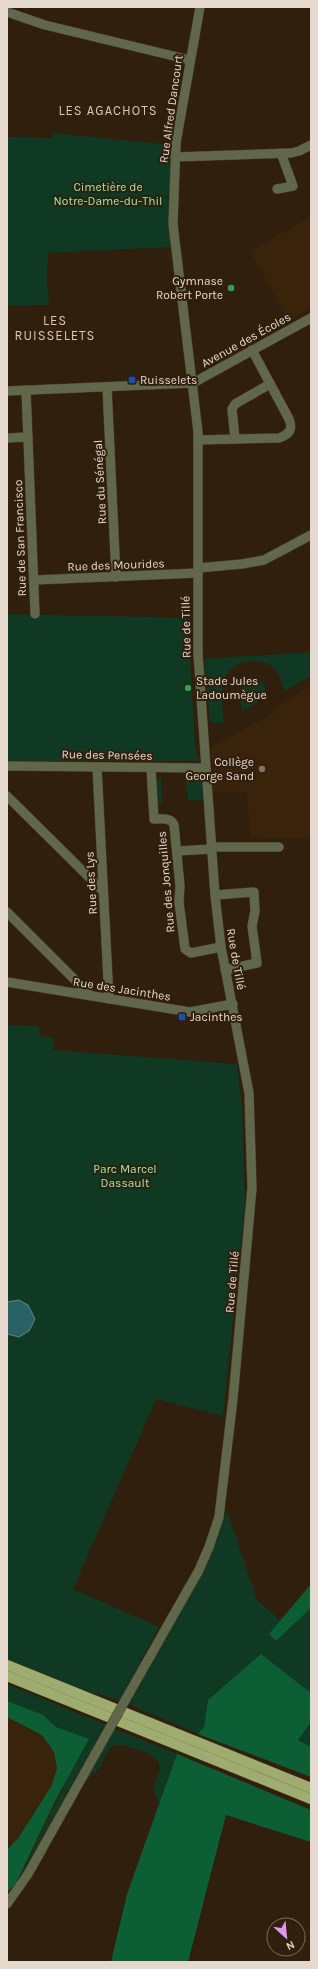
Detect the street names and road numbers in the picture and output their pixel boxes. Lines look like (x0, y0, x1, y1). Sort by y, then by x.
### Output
street label: Rue Alfred Dancourt (156, 54, 186, 164)
street label: Avenue des Écoles (198, 309, 293, 370)
street label: Rue du Sénégal (91, 439, 109, 525)
street label: Rue de San Francisco (11, 479, 29, 597)
street label: Rue des Mourides (67, 556, 165, 574)
street label: Rue de Tillé (178, 596, 194, 658)
street label: Rue des Pensées (61, 747, 153, 763)
street label: Rue des Jonquilles (155, 831, 177, 933)
street label: Rue des Lys (82, 851, 100, 915)
street label: Rue de Tillé (224, 927, 248, 991)
street label: Rue des Jacinthes (72, 974, 172, 1004)
street label: Rue de Tillé (222, 1250, 242, 1314)

